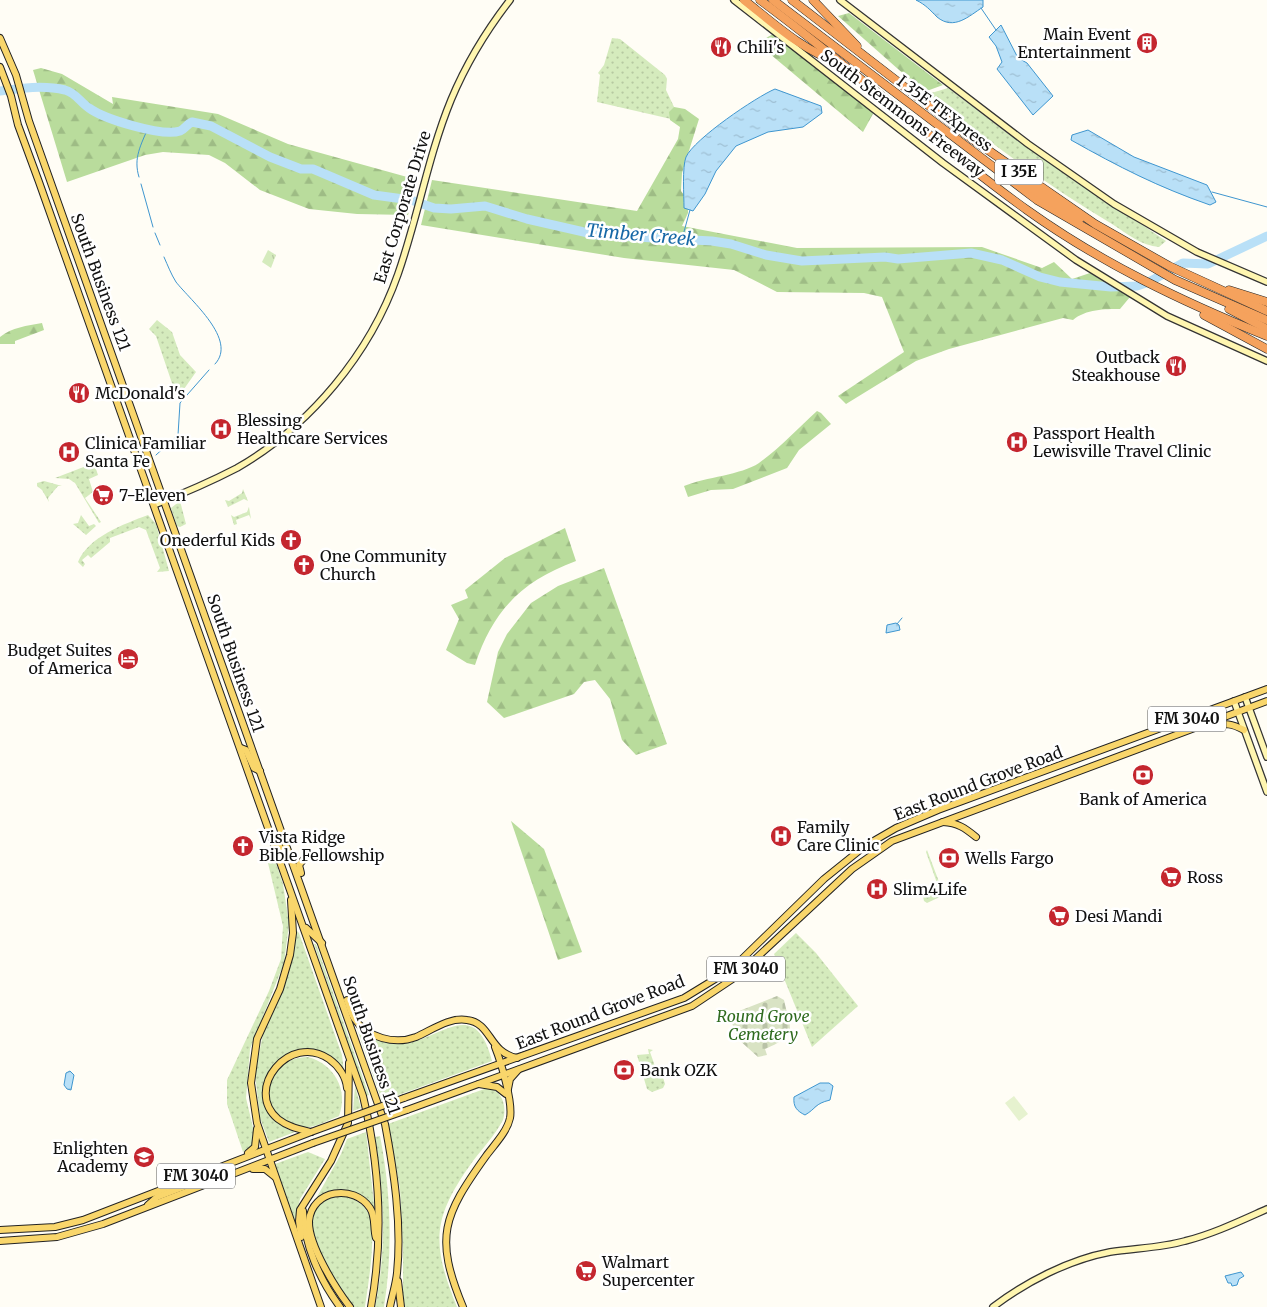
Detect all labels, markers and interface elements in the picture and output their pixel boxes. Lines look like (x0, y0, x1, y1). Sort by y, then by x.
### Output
place label: Main Event Entertainment (1018, 24, 1132, 62)
building icon: Main Event Entertainment (1135, 31, 1159, 55)
restaurant icon: Chili's (709, 35, 733, 59)
place label: Chili's (737, 37, 784, 57)
street label: South Stemmons Freeway (817, 45, 990, 182)
street label: I 35E TEXpress (893, 71, 997, 155)
street label: East Corporate Drive (369, 128, 435, 286)
road number: I 35E (995, 160, 1043, 184)
street label: South Business 121 (67, 211, 135, 353)
water label: Timber Creek (585, 218, 697, 251)
place label: Outback Steakhouse (1072, 347, 1161, 385)
restaurant icon: Outback Steakhouse (1164, 354, 1188, 378)
restaurant icon: McDonald's (67, 381, 91, 405)
place label: McDonald's (95, 383, 185, 403)
place label: Blessing Healthcare Services (237, 410, 388, 448)
hospital icon: Blessing Healthcare Services (209, 417, 233, 441)
place label: Passport Health Lewisville Travel Clinic (1033, 423, 1211, 461)
hospital icon: Passport Health Lewisville Travel Clinic (1005, 430, 1029, 454)
place label: Clinica Familiar Santa Fe (85, 433, 206, 471)
hospital icon: Clinica Familiar Santa Fe (57, 440, 81, 464)
supermarket icon: 7-Eleven (91, 483, 115, 507)
place label: 7-Eleven (119, 485, 187, 505)
church icon: Onederful Kids (279, 528, 303, 552)
place label: Onederful Kids (160, 530, 275, 550)
place label: One Community Church (320, 546, 447, 584)
church icon: One Community Church (292, 553, 316, 577)
street label: South Business 121 (203, 591, 269, 735)
place label: Budget Suites of America (7, 640, 112, 678)
hotel icon: Budget Suites of America (116, 647, 140, 671)
road number: FM 3040 (1148, 706, 1226, 732)
street label: East Round Grove Road (891, 741, 1065, 824)
bank icon: Bank of America (1131, 763, 1155, 787)
place label: Bank of America (1079, 789, 1207, 809)
place label: Family Care Clinic (797, 817, 879, 855)
hospital icon: Family Care Clinic (769, 824, 793, 848)
place label: Vista Ridge Bible Fellowship (258, 827, 385, 865)
church icon: Vista Ridge Bible Fellowship (231, 834, 255, 858)
bank icon: Wells Fargo (937, 846, 961, 870)
place label: Wells Fargo (964, 848, 1054, 868)
supermarket icon: Ross (1159, 865, 1183, 889)
place label: Ross (1187, 867, 1223, 887)
hospital icon: Slim4Life (865, 877, 889, 901)
place label: Slim4Life (893, 879, 967, 899)
supermarket icon: Desi Mandi (1047, 904, 1071, 928)
place label: Desi Mandi (1075, 906, 1162, 926)
road number: FM 3040 (707, 956, 785, 982)
street label: East Round Grove Road (513, 970, 687, 1053)
street label: South Business 121 (339, 973, 405, 1117)
park label: Round Grove Cemetery (716, 1006, 810, 1044)
bank icon: Bank OZK (612, 1058, 636, 1082)
place label: Bank OZK (640, 1060, 718, 1080)
place label: Enlighten Academy (53, 1138, 129, 1176)
school or university icon: Enlighten Academy (132, 1145, 156, 1169)
road number: FM 3040 (157, 1164, 235, 1188)
place label: Walmart Supercenter (601, 1252, 695, 1290)
supermarket icon: Walmart Supercenter (574, 1259, 598, 1283)

